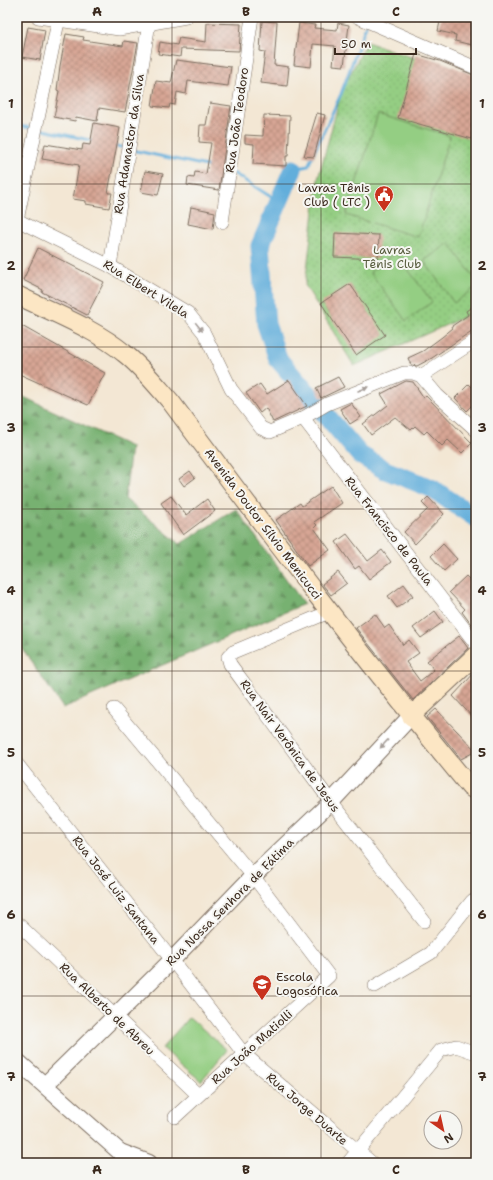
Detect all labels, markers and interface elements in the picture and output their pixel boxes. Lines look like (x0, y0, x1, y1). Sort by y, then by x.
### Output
text: A (92, 3, 102, 20)
text: B (242, 3, 250, 20)
text: C (392, 3, 400, 20)
scale bar (335, 30, 416, 56)
text: 50 m (341, 36, 371, 52)
street label: Rua João Teodoro (222, 66, 252, 174)
street label: Rua Adamastor da Silva (110, 72, 148, 215)
text: 1 (8, 95, 14, 112)
text: 1 (479, 95, 485, 112)
place label: Lavras Tênis Club ( LTC ) (298, 180, 370, 210)
public building icon: Lavras Tênis Club ( LTC ) (373, 184, 395, 212)
park label: Lavras Tênis Club (363, 242, 421, 272)
street label: Rua Elbert Vilela (100, 256, 192, 322)
text: 2 (6, 257, 16, 274)
text: 2 (477, 257, 487, 274)
one-way arrow (194, 321, 203, 332)
one-way arrow (358, 385, 370, 391)
text: 3 (6, 419, 16, 436)
text: 3 (477, 419, 487, 436)
street label: Avenida Doutor Sílvio Menicucci (201, 445, 325, 603)
street label: Rua Francisco de Paula (341, 473, 437, 589)
text: 4 (6, 582, 16, 599)
text: 4 (477, 582, 487, 599)
street label: Rua Nair Verônica de Jesus (236, 677, 344, 816)
one-way arrow (379, 739, 389, 749)
text: 5 (7, 744, 15, 761)
text: 5 (478, 744, 486, 761)
street label: Rua José Luiz Santana (69, 833, 164, 948)
street label: Rua Nossa Senhora de Fátima (163, 834, 298, 969)
text: 6 (6, 906, 16, 923)
text: 6 (477, 906, 487, 923)
street label: Rua Alberto de Abreu (56, 959, 158, 1059)
place label: Escola Logosófica (276, 969, 339, 999)
school or university icon: Escola Logosófica (251, 973, 273, 1001)
street label: Rua João Matiolli (208, 1006, 296, 1088)
text: 7 (6, 1068, 16, 1085)
text: 7 (477, 1068, 487, 1085)
street label: Rua Jorge Duarte (263, 1069, 351, 1149)
north arrow (423, 1110, 463, 1150)
text: N (440, 1129, 456, 1147)
text: A (92, 1161, 102, 1178)
text: B (242, 1161, 250, 1178)
text: C (392, 1161, 400, 1178)

